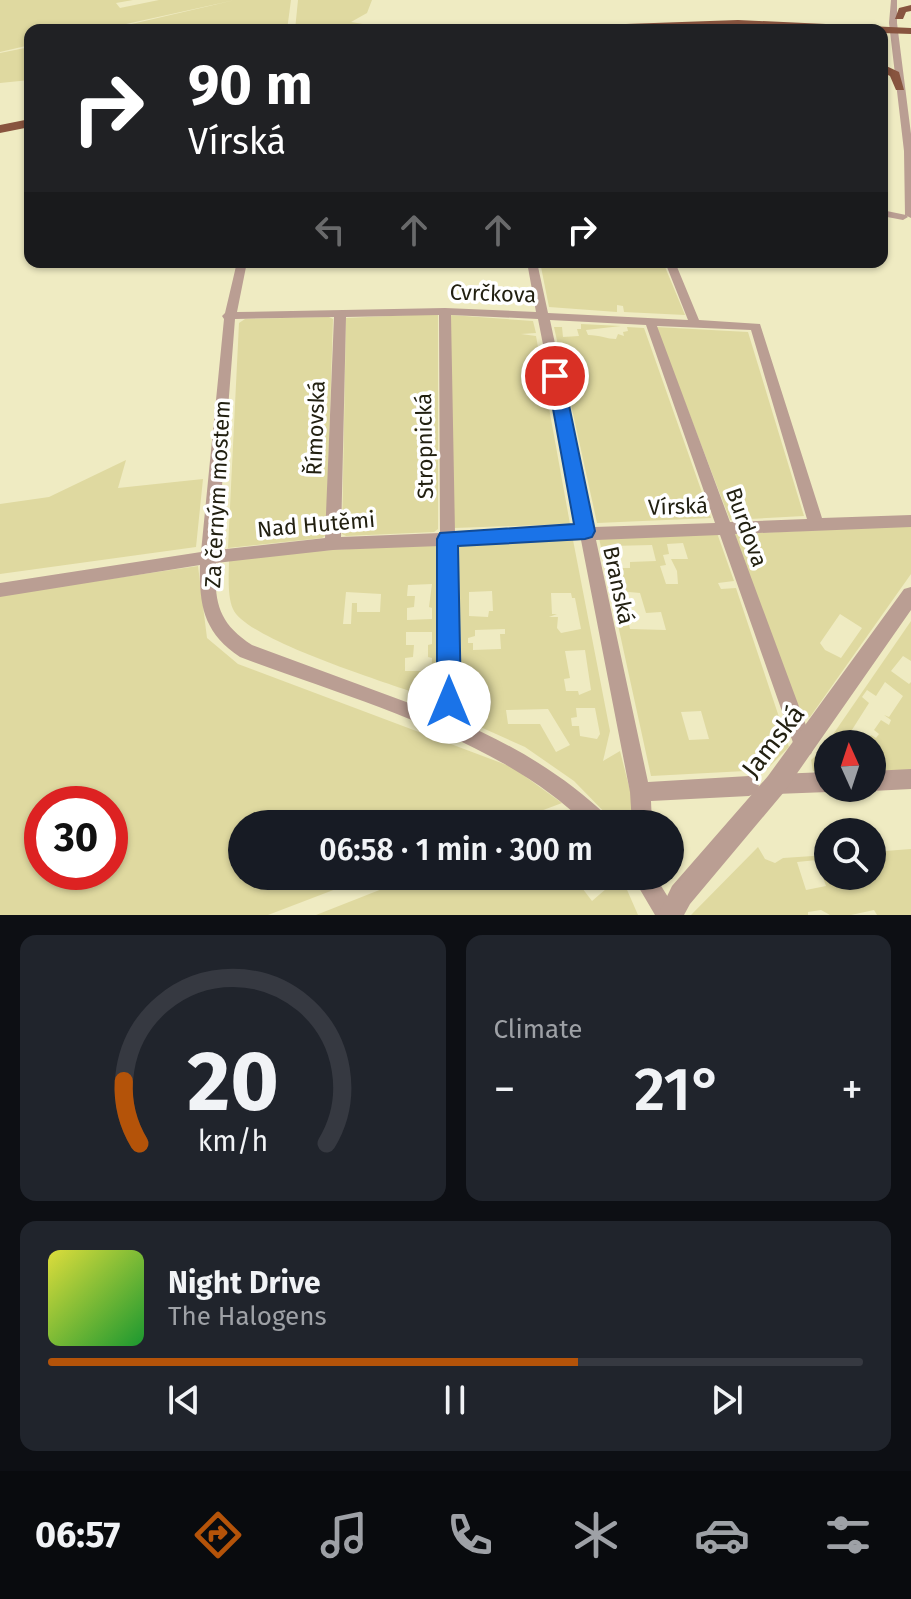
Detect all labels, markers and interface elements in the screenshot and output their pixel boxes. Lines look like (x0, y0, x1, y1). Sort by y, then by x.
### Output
text: 90 m (188, 52, 313, 119)
icon: right (56, 56, 160, 160)
text: Vírská (188, 120, 286, 164)
icon: left (308, 208, 352, 252)
icon: ahead (392, 208, 436, 252)
icon: ahead (476, 208, 520, 252)
icon: right (560, 208, 604, 252)
street label: Cvrčkova (449, 278, 537, 309)
pin (521, 342, 589, 410)
icon: arrive (533, 354, 577, 398)
street label: Římovská (300, 380, 331, 476)
street label: Stropnická (410, 393, 439, 499)
street label: Za černým mostem (199, 399, 236, 589)
street label: Burdova (720, 484, 773, 570)
street label: Vírská (648, 492, 708, 521)
street label: Nad Hutěmi (256, 506, 376, 543)
street label: Branská (597, 544, 640, 627)
position arrow (407, 660, 491, 744)
street label: Jamská (735, 699, 811, 784)
north arrow (814, 730, 886, 802)
map controls (814, 730, 886, 890)
speed limit sign: 30 (24, 786, 128, 890)
button: search (814, 818, 886, 890)
text: 06:58 · 1 min · 300 m (319, 832, 593, 868)
text: Climate (494, 1014, 582, 1045)
text: 20 (187, 1032, 279, 1132)
text: 21° (634, 1054, 722, 1126)
text: − (494, 1063, 516, 1116)
text: + (841, 1063, 863, 1116)
text: km/h (197, 1124, 268, 1159)
text: Night Drive (168, 1265, 321, 1301)
text: The Halogens (168, 1301, 327, 1332)
icon: previous (162, 1378, 206, 1422)
icon: pause (433, 1378, 477, 1422)
icon: next (705, 1378, 749, 1422)
icon: directions (190, 1507, 246, 1563)
icon: music (316, 1507, 372, 1563)
icon: phone (442, 1507, 498, 1563)
icon: climate (568, 1507, 624, 1563)
icon: car (694, 1507, 750, 1563)
icon: filters (820, 1507, 876, 1563)
text: 06:57 (35, 1513, 120, 1557)

